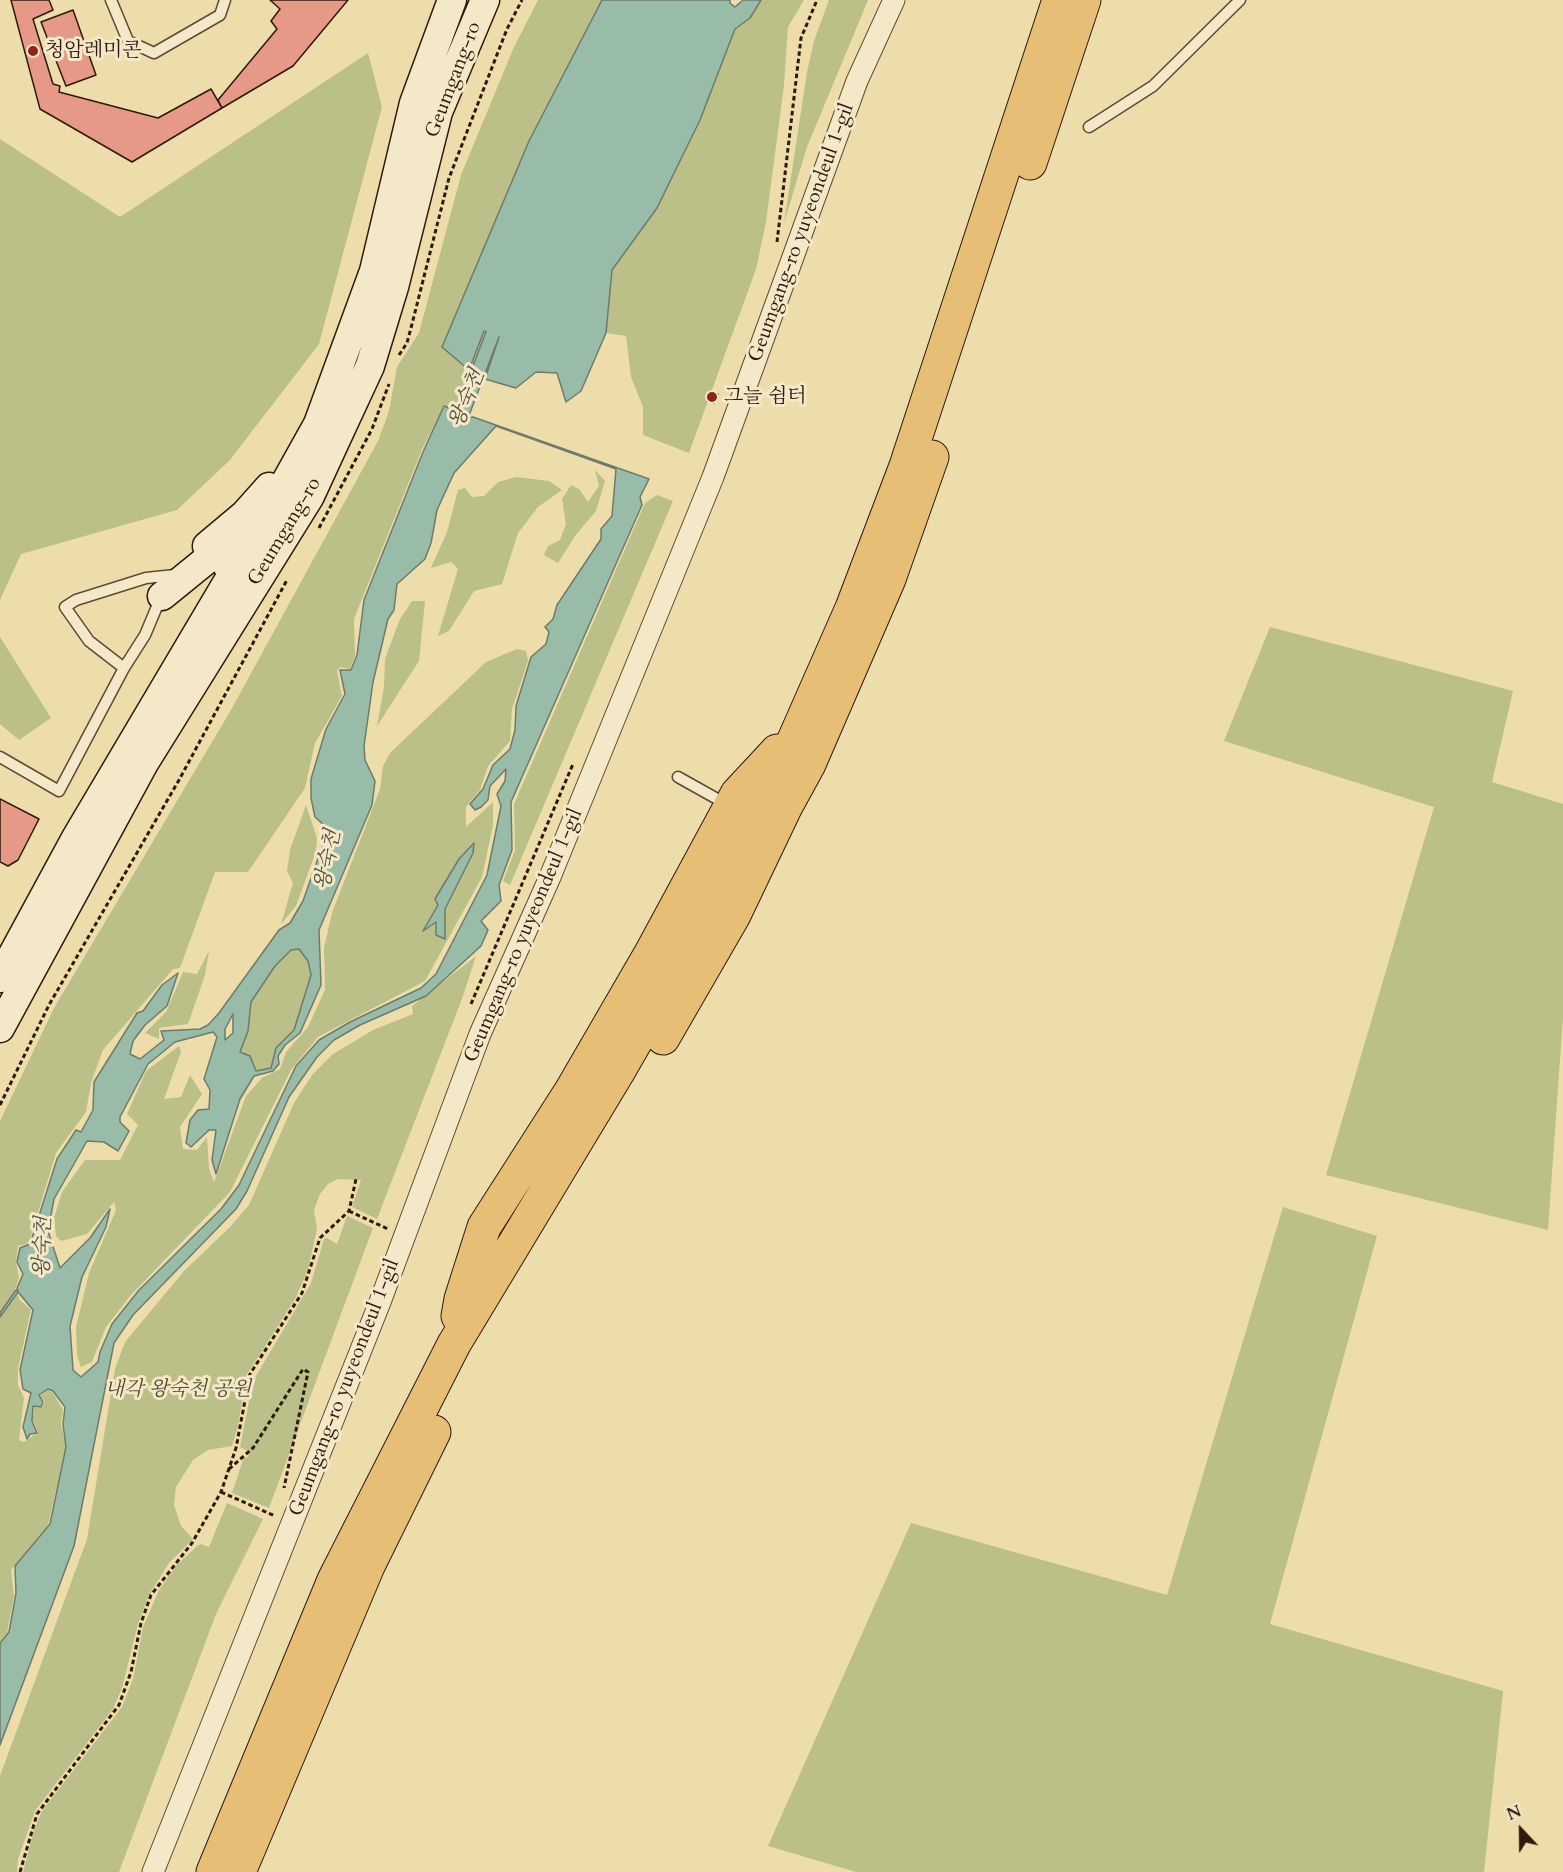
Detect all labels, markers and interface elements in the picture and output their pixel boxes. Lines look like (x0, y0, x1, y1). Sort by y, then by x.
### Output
street label: Geumgang-ro (421, 19, 487, 141)
place label: 청암레미콘 (45, 39, 142, 63)
marker: 청암레미콘 (26, 44, 40, 58)
street label: Geumgang-ro yuyeondeul 1-gil (744, 101, 860, 365)
water label: 왕숙천 (445, 366, 491, 432)
place label: 그늘 쉼터 (724, 385, 807, 409)
marker: 그늘 쉼터 (705, 390, 719, 404)
street label: Geumgang-ro (243, 473, 327, 591)
street label: Geumgang-ro yuyeondeul 1-gil (460, 806, 588, 1066)
water label: 왕숙천 (311, 828, 347, 892)
water label: 왕숙천 (30, 1216, 58, 1278)
street label: Geumgang-ro yuyeondeul 1-gil (285, 1256, 405, 1520)
park label: 내각 왕숙천 공원 (105, 1378, 251, 1402)
north arrow (1491, 1800, 1551, 1860)
text: N (1504, 1801, 1525, 1826)

